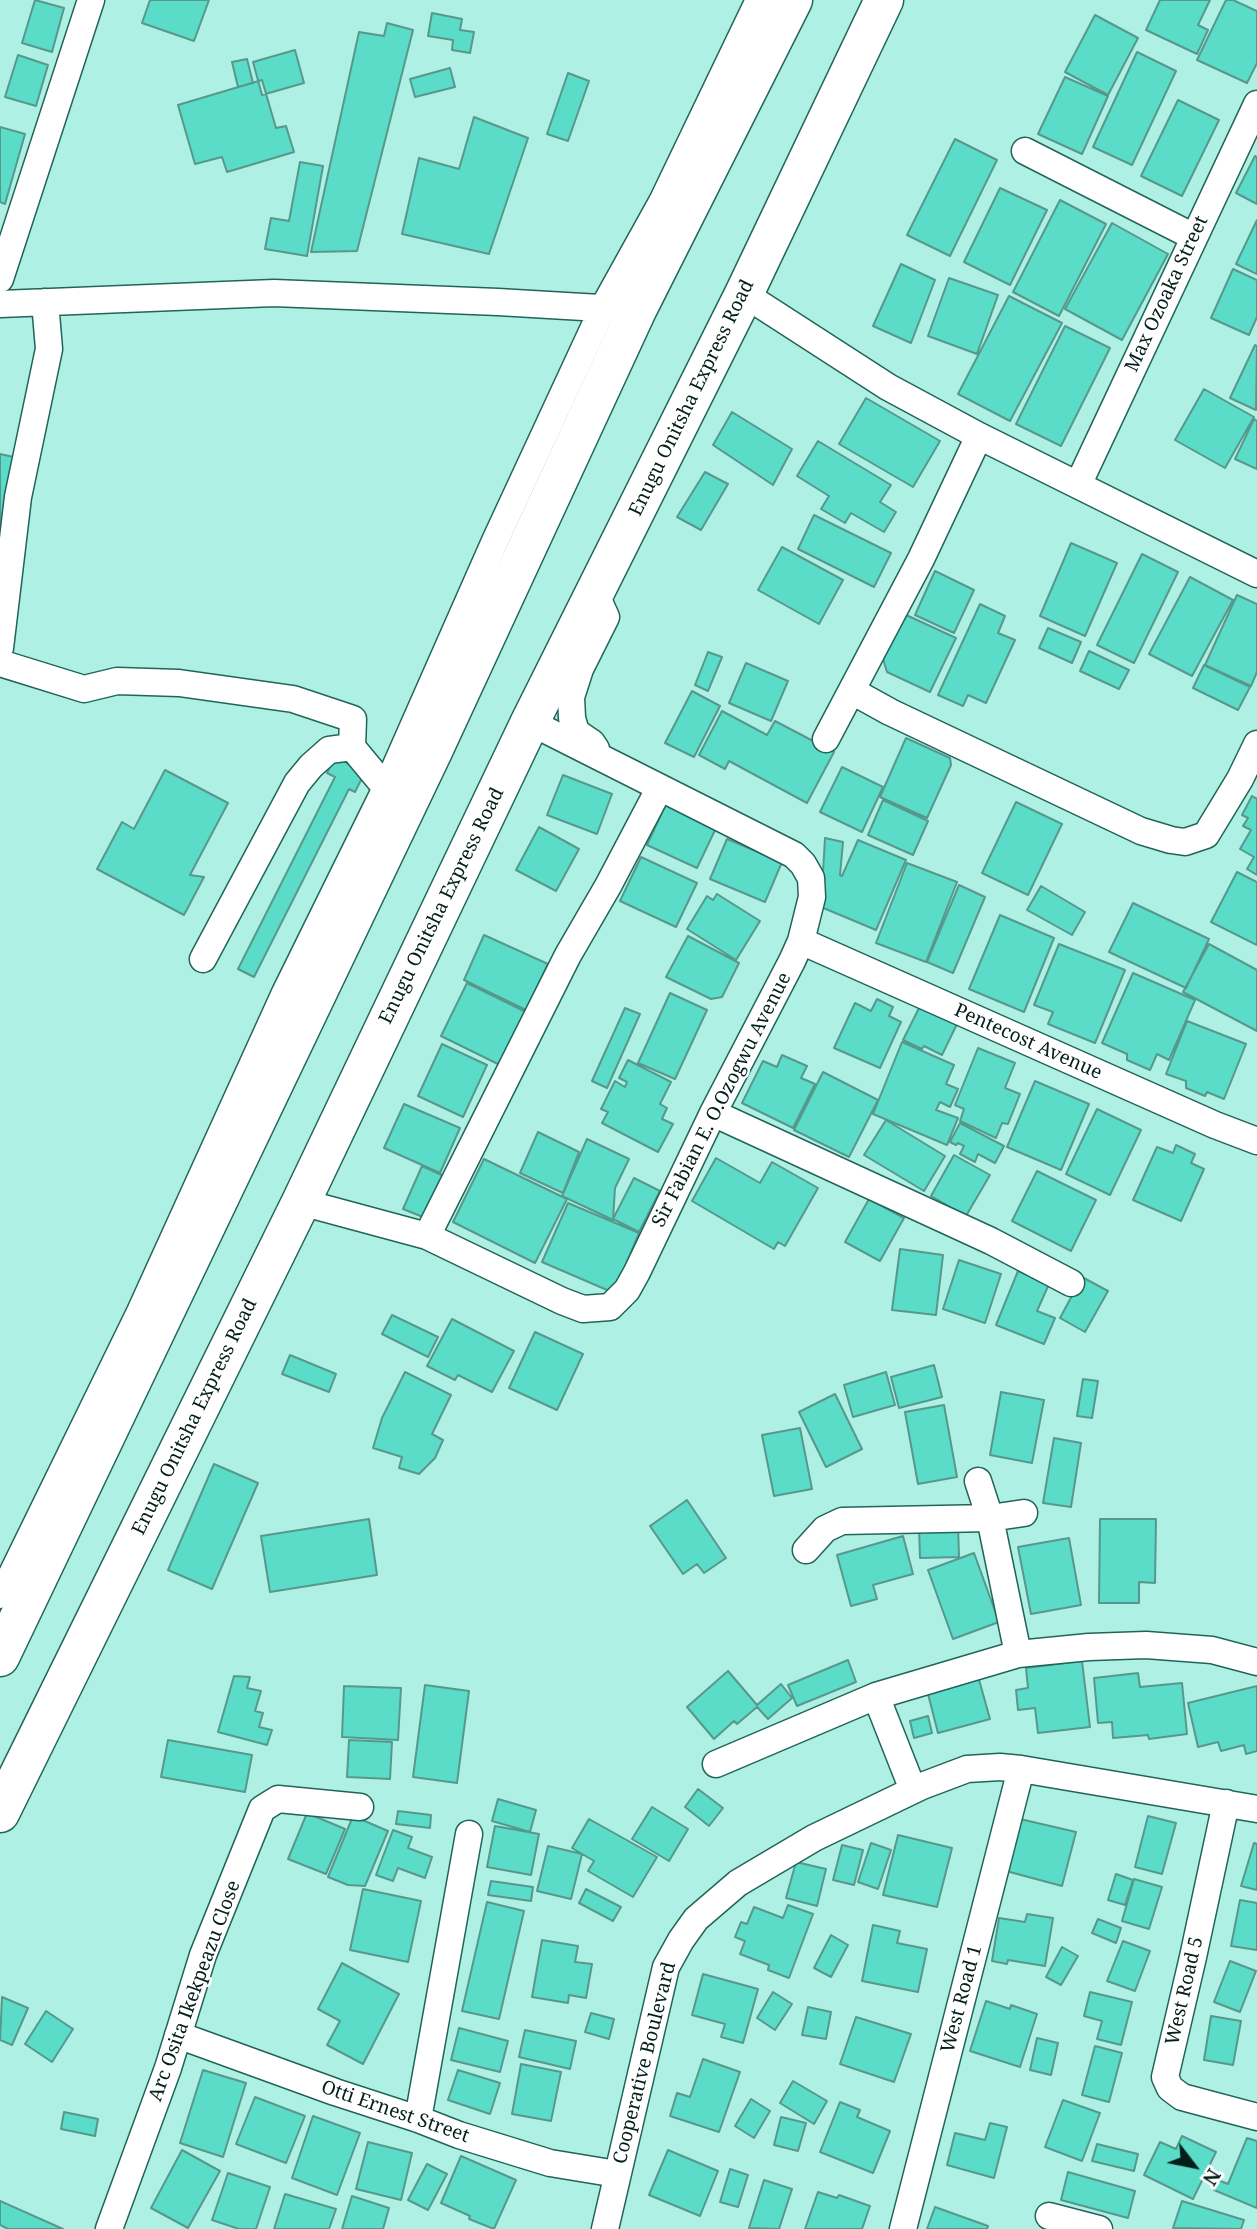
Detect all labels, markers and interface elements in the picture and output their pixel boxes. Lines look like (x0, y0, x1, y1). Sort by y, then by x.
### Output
street label: Max Ozoaka Street (1121, 212, 1213, 376)
street label: Enugu Onitsha Express Road (625, 276, 759, 520)
street label: Enugu Onitsha Express Road (375, 784, 509, 1028)
street label: Sir Fabian E. O.Ozogwu Avenue (648, 969, 796, 1231)
street label: Pentecost Avenue (951, 999, 1105, 1085)
street label: Enugu Onitsha Express Road (128, 1295, 262, 1539)
street label: Arc Osita Ikekpeazu Close (144, 1878, 246, 2104)
street label: West Road 5 (1161, 1935, 1209, 2047)
street label: West Road 1 (937, 1943, 987, 2055)
street label: Cooperative Boulevard (609, 1960, 681, 2166)
street label: Otti Ernest Street (318, 2076, 472, 2148)
north arrow (1159, 2131, 1229, 2201)
text: N (1197, 2164, 1227, 2190)

